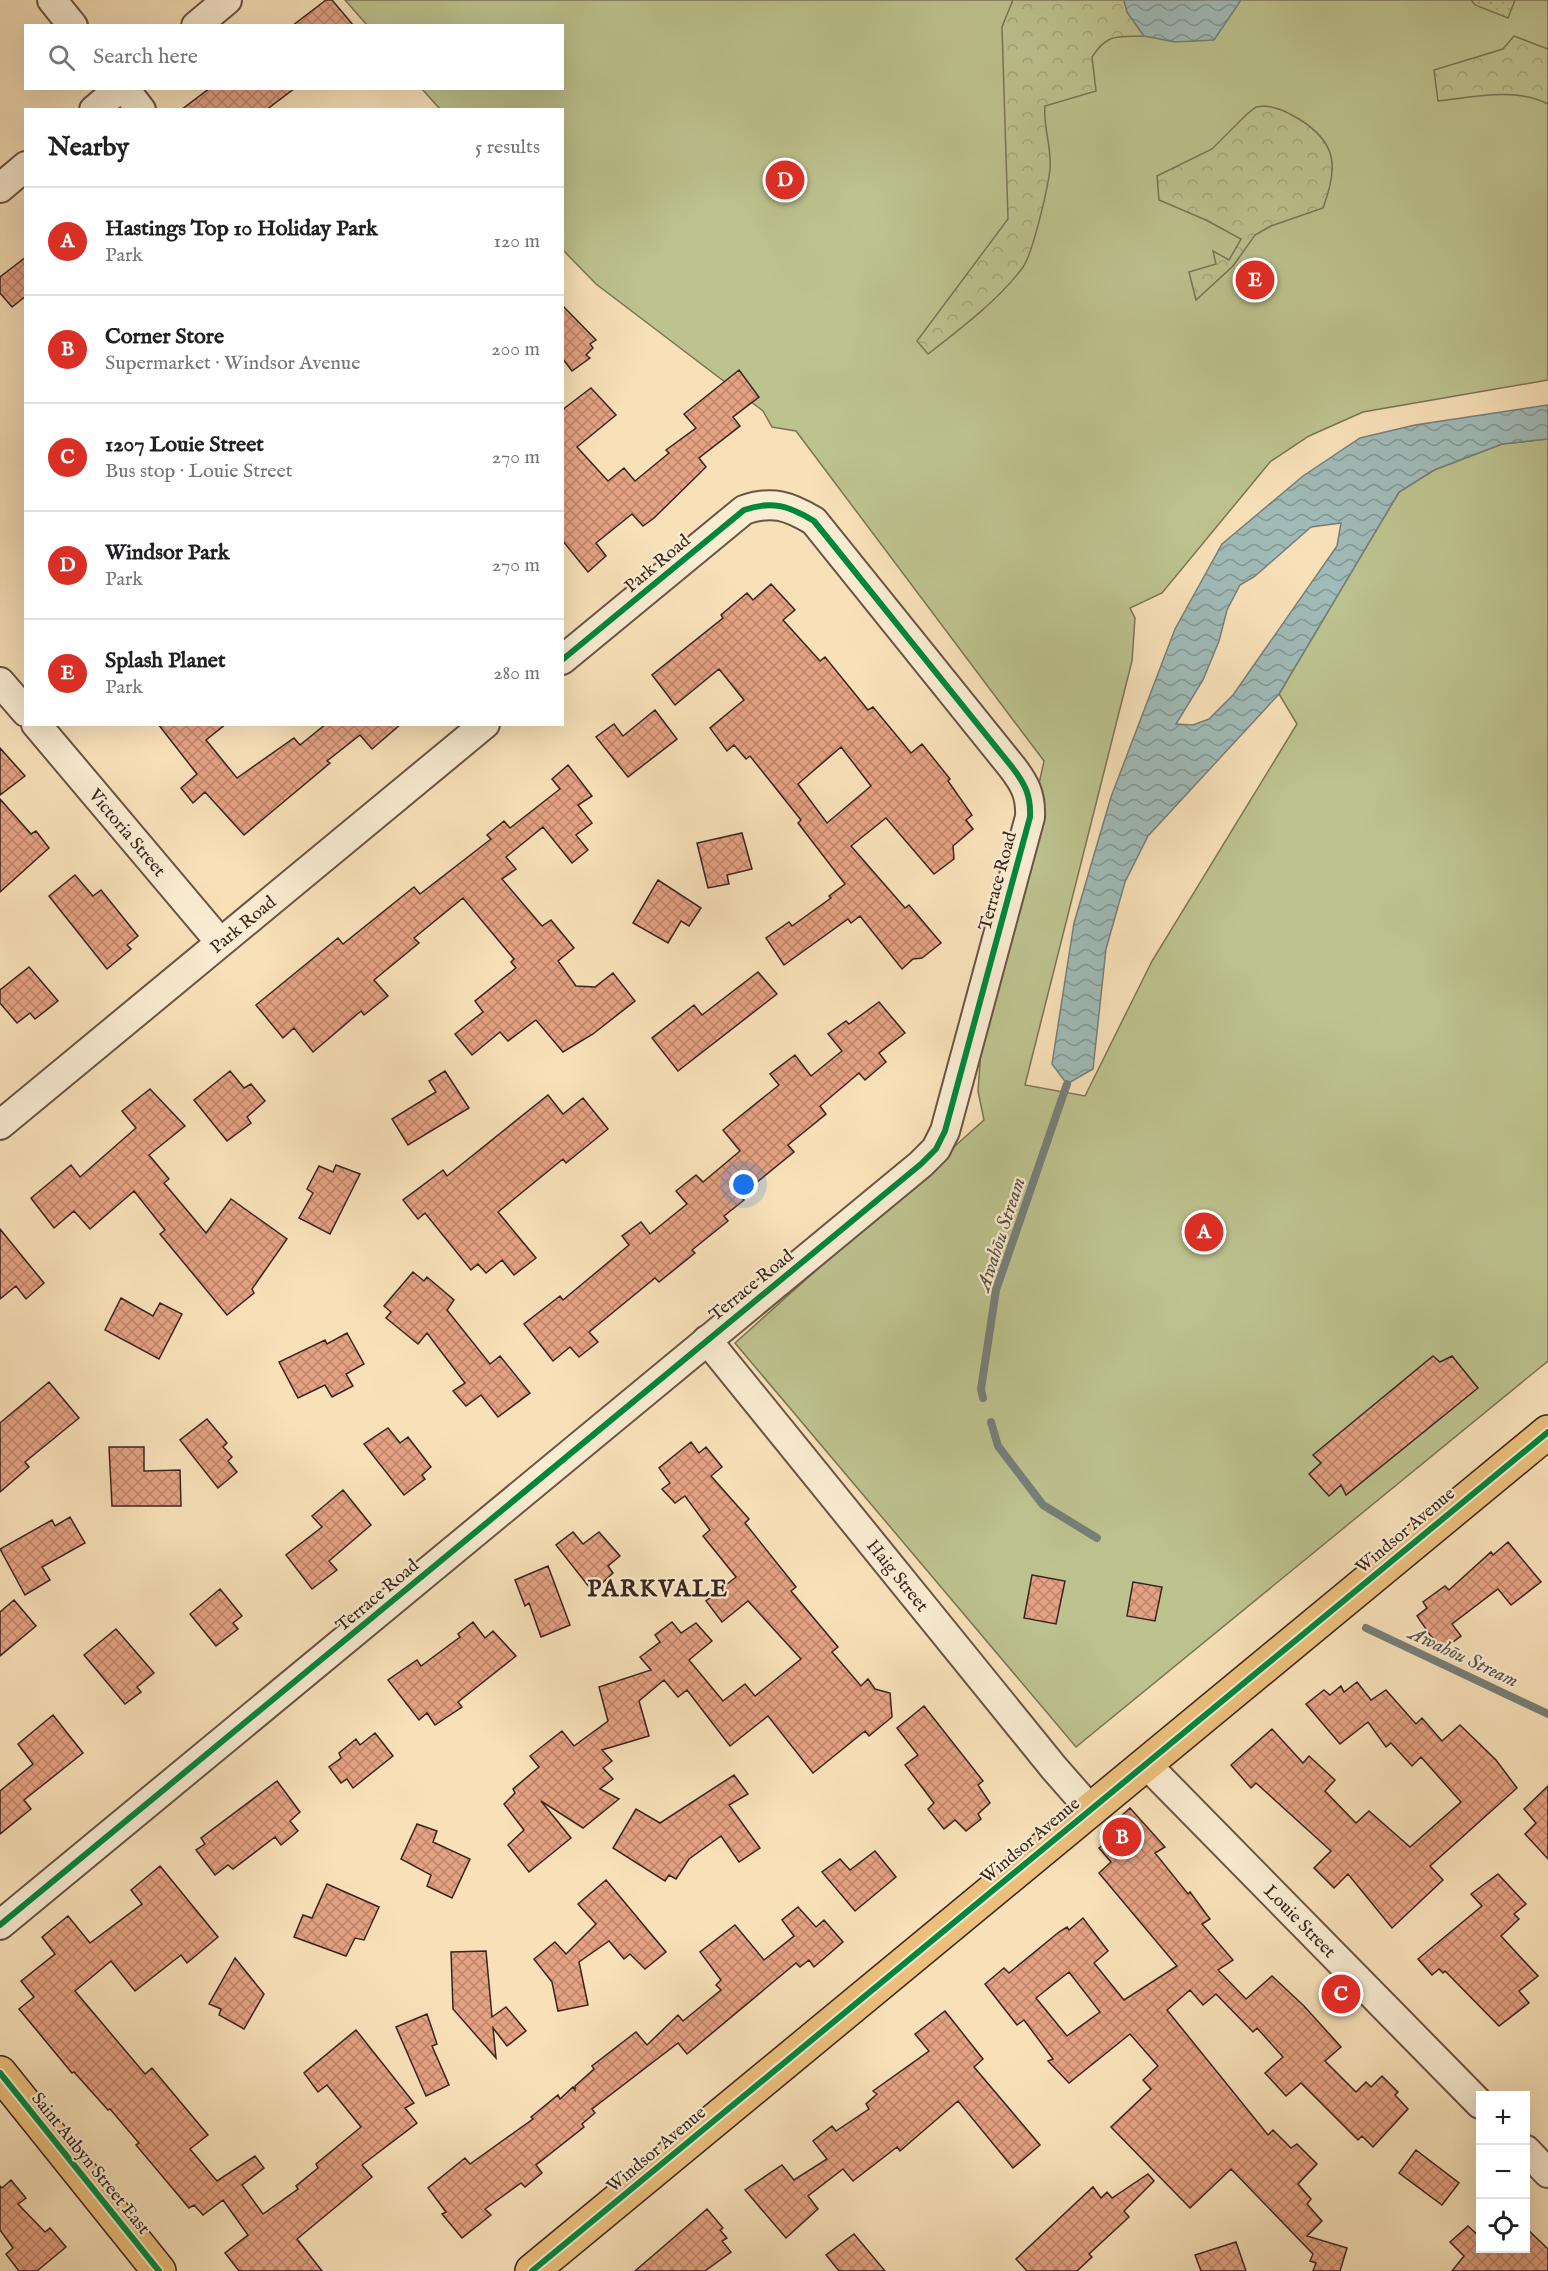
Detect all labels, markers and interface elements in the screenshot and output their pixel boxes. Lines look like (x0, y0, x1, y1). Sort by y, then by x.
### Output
search box (24, 24, 564, 90)
icon: search (45, 41, 78, 74)
text: Search here (93, 43, 198, 71)
text: Nearby (48, 131, 129, 164)
text: 5 results (475, 135, 540, 160)
pin: D (766, 158, 804, 202)
text: Hastings Top 10 Holiday Park (105, 215, 378, 243)
text: A (61, 229, 74, 254)
text: 120 m (494, 229, 540, 254)
text: Park (105, 243, 143, 268)
pin: E (1236, 258, 1274, 302)
text: Corner Store (105, 323, 224, 351)
text: B (61, 337, 74, 362)
text: 200 m (491, 337, 540, 362)
text: Supermarket · Windsor Avenue (105, 351, 360, 376)
text: 1207 Louie Street (105, 431, 264, 459)
text: C (60, 445, 75, 470)
text: 270 m (492, 445, 540, 470)
text: Bus stop · Louie Street (105, 459, 293, 484)
street label: Park Road (620, 530, 696, 598)
text: Windsor Park (105, 539, 230, 567)
text: D (59, 553, 76, 578)
text: 270 m (492, 553, 540, 578)
text: Park (105, 567, 143, 592)
text: Splash Planet (105, 647, 226, 675)
text: E (61, 661, 74, 686)
text: 280 m (493, 661, 540, 686)
text: Park (105, 675, 143, 700)
street label: Victoria Street (82, 784, 170, 882)
street label: Terrace Road (974, 829, 1023, 933)
street label: Park Road (206, 891, 282, 959)
your location (729, 1170, 758, 1199)
water label: Awahōu Stream (971, 1174, 1032, 1296)
pin: A (1184, 1210, 1224, 1254)
street label: Terrace Road (705, 1245, 799, 1327)
street label: Windsor Avenue (1352, 1483, 1460, 1579)
street label: Haig Street (860, 1535, 933, 1617)
street label: Terrace Road (332, 1554, 425, 1638)
district label: PARKVALE (587, 1574, 729, 1605)
water label: Awahōu Stream (1403, 1620, 1522, 1694)
street label: Windsor Avenue (977, 1793, 1085, 1889)
pin: B (1102, 1814, 1142, 1860)
street label: Louie Street (1258, 1881, 1340, 1963)
pin: C (1322, 1972, 1360, 2016)
street label: Saint Aubyn Street East (25, 2088, 154, 2240)
map controls (1476, 2091, 1530, 2253)
button: + (1476, 2091, 1530, 2145)
street label: Windsor Avenue (603, 2102, 711, 2198)
button: − (1476, 2145, 1530, 2199)
button: locate (1476, 2199, 1530, 2253)

